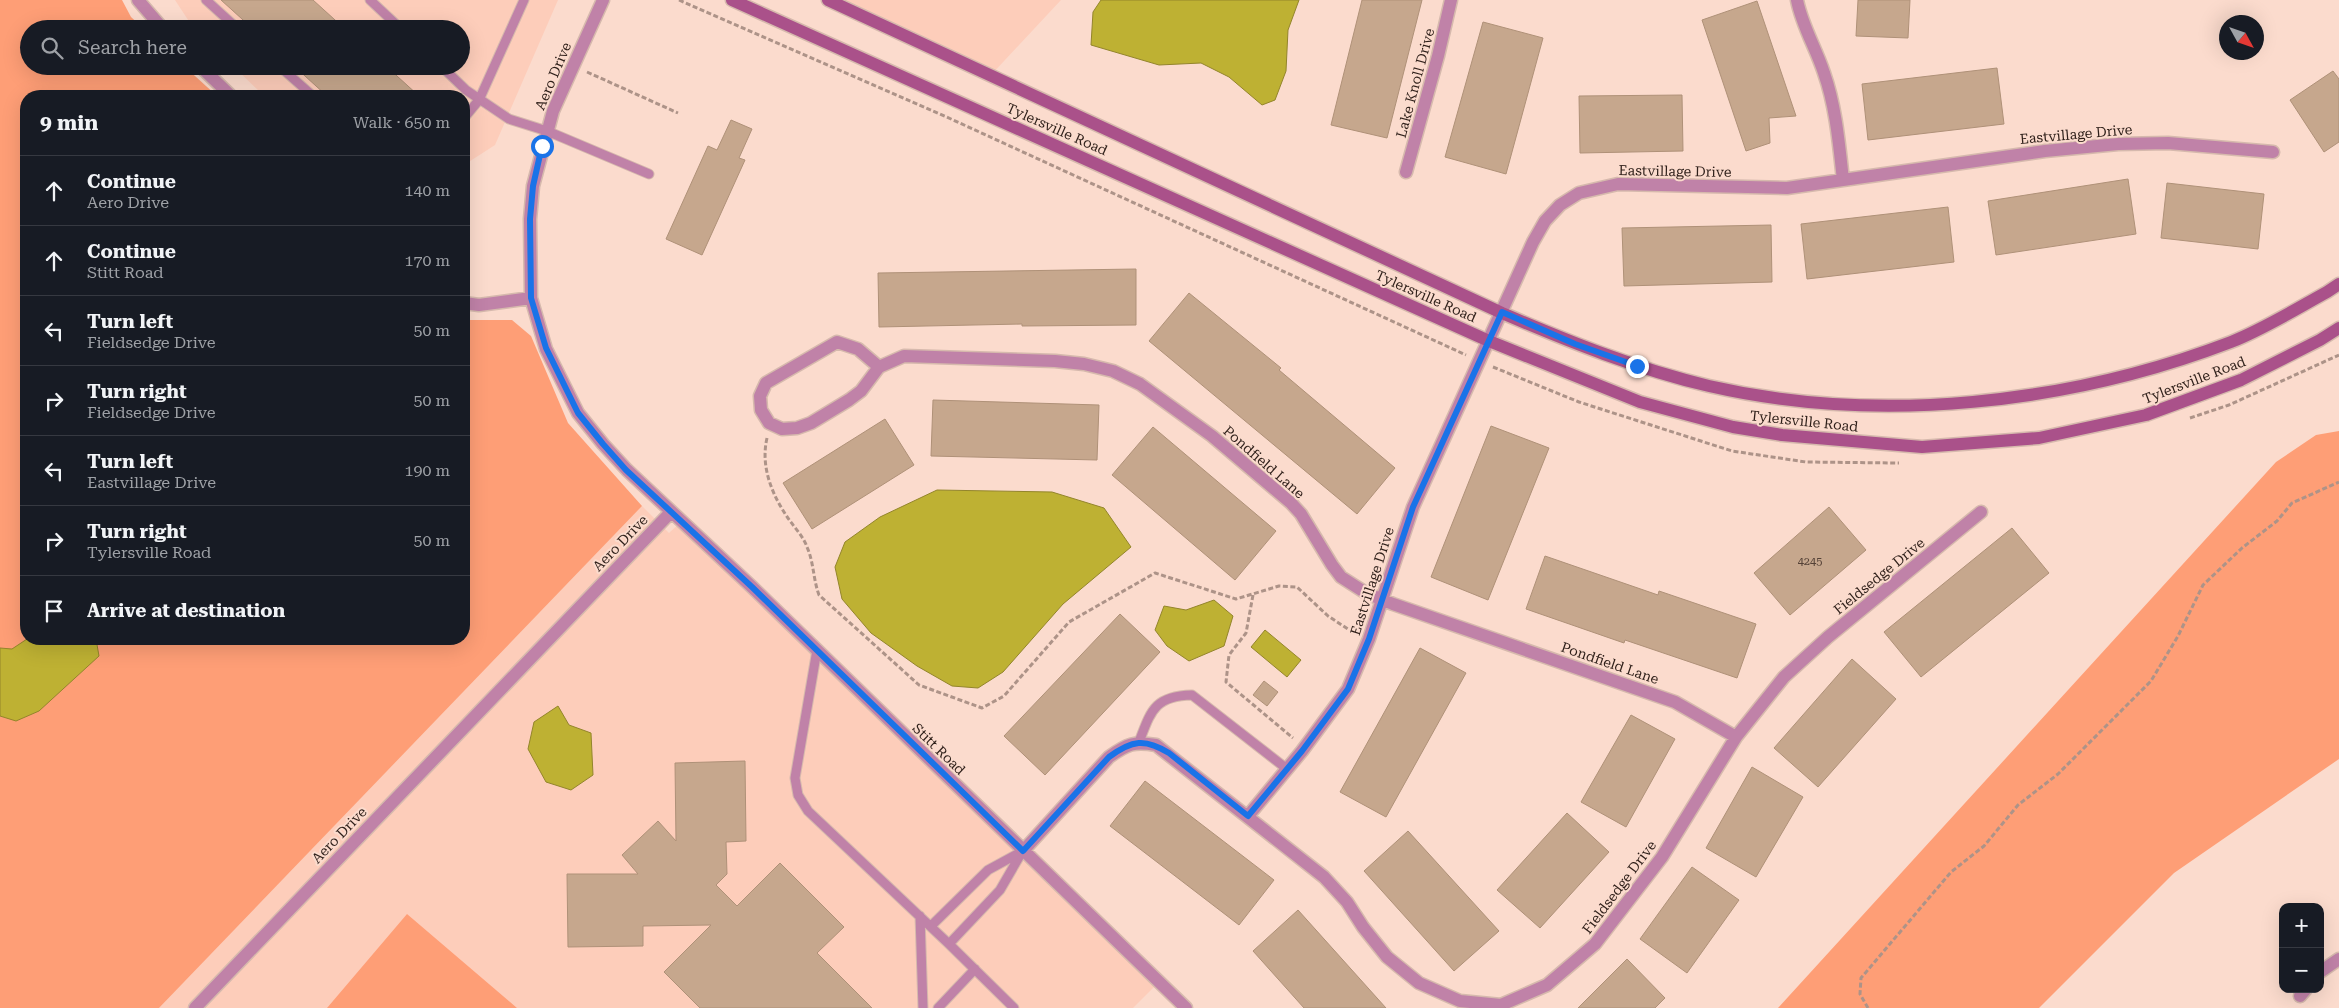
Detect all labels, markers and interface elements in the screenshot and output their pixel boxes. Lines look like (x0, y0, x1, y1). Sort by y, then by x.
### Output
north arrow (2219, 15, 2264, 60)
search box (20, 20, 470, 75)
street label: Lake Knoll Drive (1393, 26, 1437, 139)
icon: search (38, 34, 66, 62)
text: Search here (78, 36, 187, 59)
street label: Aero Drive (532, 40, 575, 112)
street label: Tylersville Road (1004, 100, 1110, 158)
text: 9 min (40, 111, 98, 135)
text: Walk · 650 m (353, 113, 450, 132)
street label: Eastvillage Drive (2019, 121, 2133, 147)
route start (531, 135, 554, 158)
street label: Eastvillage Drive (1618, 162, 1732, 180)
text: Continue (87, 170, 176, 193)
icon: ahead (40, 177, 68, 205)
text: 140 m (404, 181, 450, 200)
text: Aero Drive (87, 193, 169, 212)
text: Continue (87, 240, 176, 263)
icon: ahead (40, 247, 68, 275)
text: 170 m (404, 251, 450, 270)
text: Stitt Road (87, 263, 163, 282)
street label: Tylersville Road (1373, 267, 1479, 325)
text: Turn left (87, 310, 173, 333)
icon: left (40, 317, 68, 345)
text: 50 m (413, 321, 450, 340)
text: Fieldsedge Drive (87, 333, 215, 352)
street label: Tylersville Road (2140, 353, 2248, 407)
route end (1626, 355, 1649, 378)
text: Turn right (87, 380, 187, 403)
icon: right (40, 387, 68, 415)
text: 50 m (413, 391, 450, 410)
text: Fieldsedge Drive (87, 403, 215, 422)
street label: Tylersville Road (1749, 407, 1859, 435)
street label: Pondfield Lane (1220, 422, 1308, 502)
text: Turn left (87, 450, 173, 473)
icon: left (40, 457, 68, 485)
text: 190 m (404, 461, 450, 480)
text: Eastvillage Drive (87, 473, 216, 492)
street label: Aero Drive (589, 511, 651, 574)
text: Turn right (87, 520, 187, 543)
street label: Eastvillage Drive (1347, 525, 1397, 637)
icon: right (40, 527, 68, 555)
text: 50 m (413, 531, 450, 550)
street label: Fieldsedge Drive (1830, 534, 1928, 618)
text: Tylersville Road (87, 543, 211, 562)
house number: 4245 (1798, 555, 1822, 568)
icon: arrive (40, 597, 68, 625)
text: Arrive at destination (87, 599, 285, 622)
street label: Pondfield Lane (1559, 639, 1661, 687)
street label: Stitt Road (909, 720, 969, 778)
street label: Aero Drive (308, 803, 370, 866)
street label: Fieldsedge Drive (1579, 837, 1659, 937)
map controls (2279, 903, 2324, 993)
button: + (2279, 903, 2324, 948)
button: − (2279, 948, 2324, 993)

